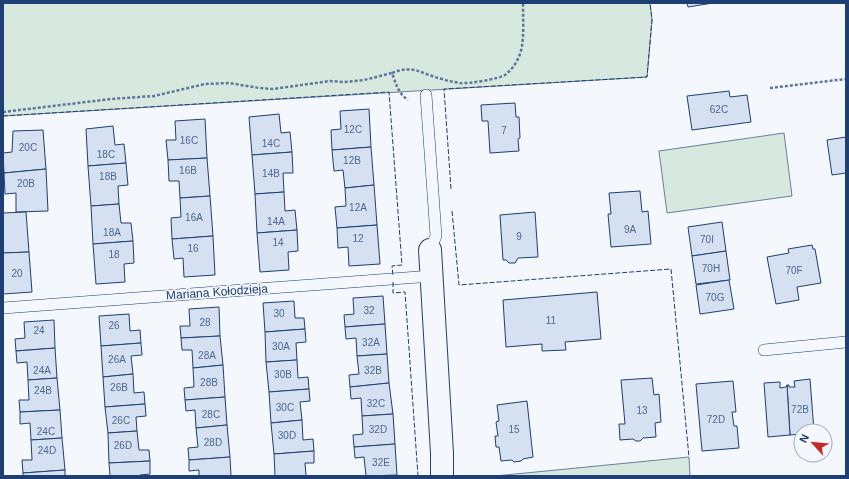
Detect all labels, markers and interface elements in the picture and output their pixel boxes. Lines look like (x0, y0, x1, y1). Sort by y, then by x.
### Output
house number: 62C (710, 104, 728, 115)
house number: 12C (344, 124, 362, 135)
house number: 7 (501, 125, 507, 136)
house number: 16C (180, 135, 198, 146)
house number: 14C (262, 138, 280, 149)
house number: 20C (19, 142, 37, 153)
house number: 18C (97, 149, 115, 160)
house number: 12B (343, 155, 361, 166)
house number: 16B (179, 165, 197, 176)
house number: 14B (262, 168, 280, 179)
house number: 18B (99, 171, 117, 182)
house number: 20B (17, 178, 35, 189)
house number: 12A (349, 202, 367, 213)
house number: 16A (185, 212, 203, 223)
house number: 14A (267, 216, 285, 227)
house number: 9A (624, 224, 636, 235)
house number: 18A (103, 227, 121, 238)
house number: 9 (516, 231, 522, 242)
house number: 12 (352, 233, 364, 244)
house number: 70I (700, 234, 714, 245)
house number: 14 (272, 237, 284, 248)
house number: 16 (187, 243, 199, 254)
house number: 18 (108, 249, 120, 260)
house number: 70H (702, 263, 720, 274)
house number: 70F (785, 265, 803, 276)
house number: 20 (11, 268, 23, 279)
street label: Mariana Kołodzieja (166, 281, 269, 303)
house number: 70G (706, 292, 725, 303)
house number: 32 (363, 305, 375, 316)
house number: 30 (273, 308, 285, 319)
house number: 11 (546, 315, 557, 326)
house number: 28 (199, 317, 211, 328)
house number: 26 (108, 320, 120, 331)
house number: 24 (33, 325, 45, 336)
house number: 32A (362, 337, 380, 348)
house number: 30A (272, 341, 290, 352)
house number: 28A (198, 350, 216, 361)
house number: 26A (108, 354, 126, 365)
house number: 24A (33, 365, 51, 376)
house number: 32B (364, 365, 382, 376)
house number: 30B (274, 369, 292, 380)
house number: 28B (200, 377, 218, 388)
house number: 26B (110, 382, 128, 393)
house number: 24B (34, 385, 52, 396)
house number: 32C (367, 398, 385, 409)
house number: 30C (276, 402, 294, 413)
house number: 72B (791, 404, 809, 415)
house number: 13 (636, 405, 648, 416)
house number: 28C (202, 409, 220, 420)
house number: 72D (707, 414, 725, 425)
house number: 26C (112, 415, 130, 426)
north arrow (793, 423, 833, 463)
house number: 32D (369, 424, 387, 435)
house number: 15 (508, 424, 520, 435)
house number: 24C (37, 426, 55, 437)
house number: 30D (278, 430, 296, 441)
text: N (797, 432, 811, 445)
house number: 28D (204, 437, 222, 448)
house number: 26D (114, 440, 132, 451)
house number: 24D (38, 445, 56, 456)
house number: 32E (372, 457, 390, 468)

